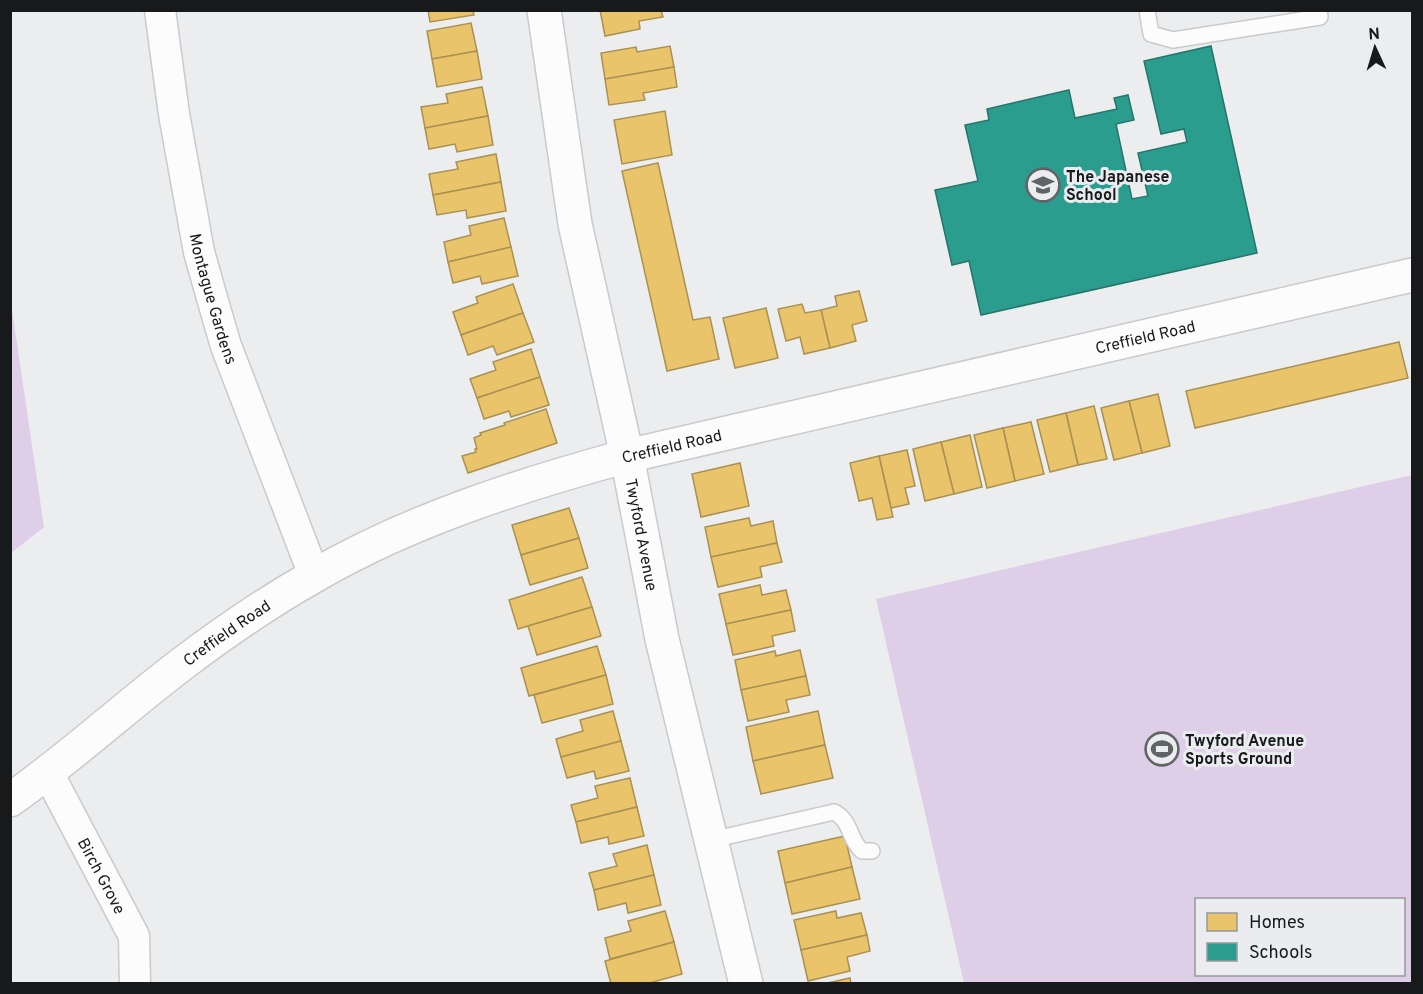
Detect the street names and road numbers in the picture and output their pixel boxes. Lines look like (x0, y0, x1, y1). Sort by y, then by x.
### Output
street label: Montague Gardens (184, 232, 240, 368)
street label: Creffield Road (1094, 317, 1198, 360)
street label: Creffield Road (620, 426, 724, 469)
street label: Twyford Avenue (620, 477, 661, 593)
street label: Creffield Road (180, 597, 275, 672)
street label: Birch Grove (72, 835, 129, 918)

